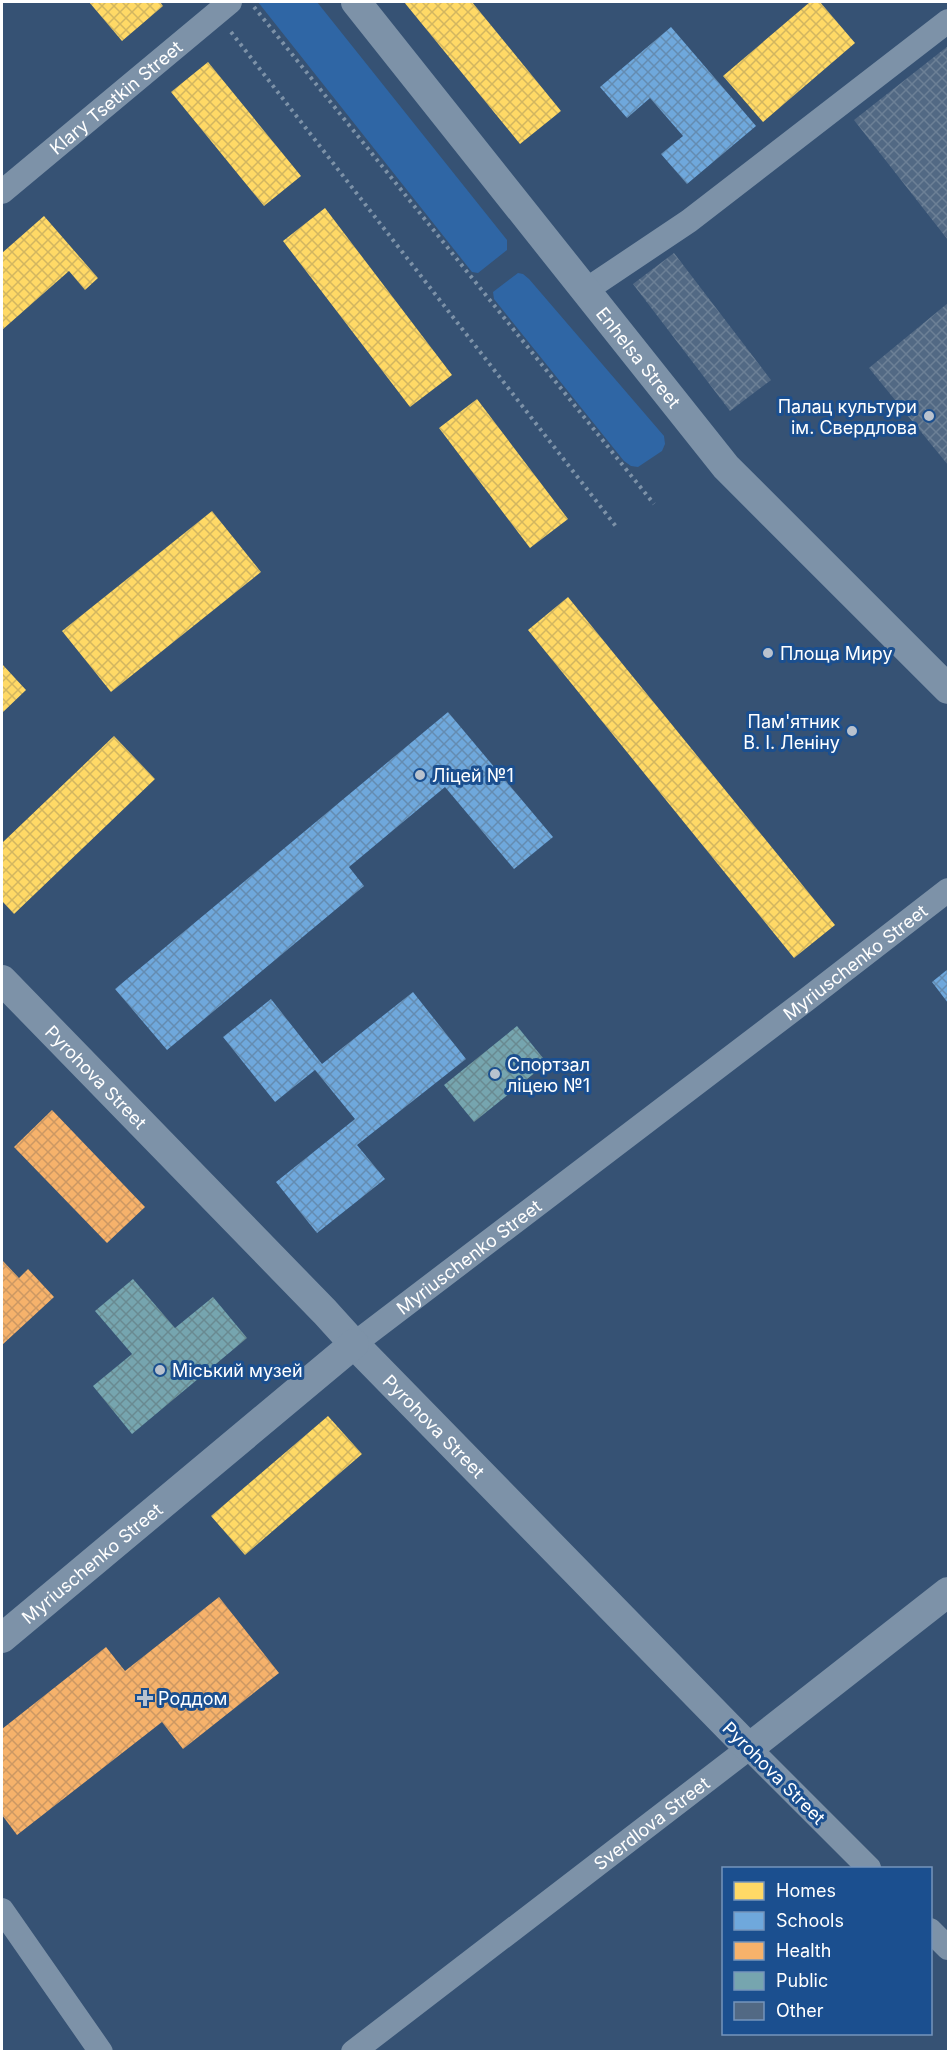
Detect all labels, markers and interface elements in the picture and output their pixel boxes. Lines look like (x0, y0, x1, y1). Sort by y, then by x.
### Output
street label: Klary Tsetkin Street (45, 36, 186, 158)
street label: Enhelsa Street (592, 303, 685, 412)
place label: Палац культури ім. Свердлова (778, 396, 917, 438)
marker: Палац культури ім. Свердлова (922, 409, 936, 423)
place label: Площа Миру (780, 643, 893, 664)
marker: Площа Миру (761, 646, 775, 660)
place label: Пам'ятник В. І. Леніну (743, 711, 840, 753)
marker: Пам'ятник В. І. Леніну (845, 724, 859, 738)
place label: Ліцей №1 (432, 765, 514, 786)
marker: Ліцей №1 (413, 768, 427, 782)
street label: Myriuschenko Street (779, 900, 931, 1024)
street label: Pyrohova Street (41, 1021, 151, 1133)
place label: Спортзал ліцею №1 (507, 1054, 590, 1096)
marker: Спортзал ліцею №1 (488, 1067, 502, 1081)
street label: Myriuschenko Street (392, 1195, 545, 1319)
place label: Міський музей (172, 1360, 303, 1381)
marker: Міський музей (153, 1363, 167, 1377)
street label: Pyrohova Street (379, 1370, 489, 1482)
street label: Myriuschenko Street (17, 1498, 166, 1628)
place label: Роддом (158, 1688, 227, 1709)
marker: Роддом (136, 1689, 154, 1707)
street label: Pyrohova Street (719, 1718, 830, 1829)
street label: Sverdlova Street (589, 1772, 713, 1874)
legend (722, 1867, 932, 2035)
text: Homes (776, 1880, 836, 1901)
text: Schools (776, 1910, 844, 1931)
text: Health (776, 1940, 831, 1961)
text: Public (776, 1970, 828, 1991)
text: Other (776, 2000, 824, 2021)

